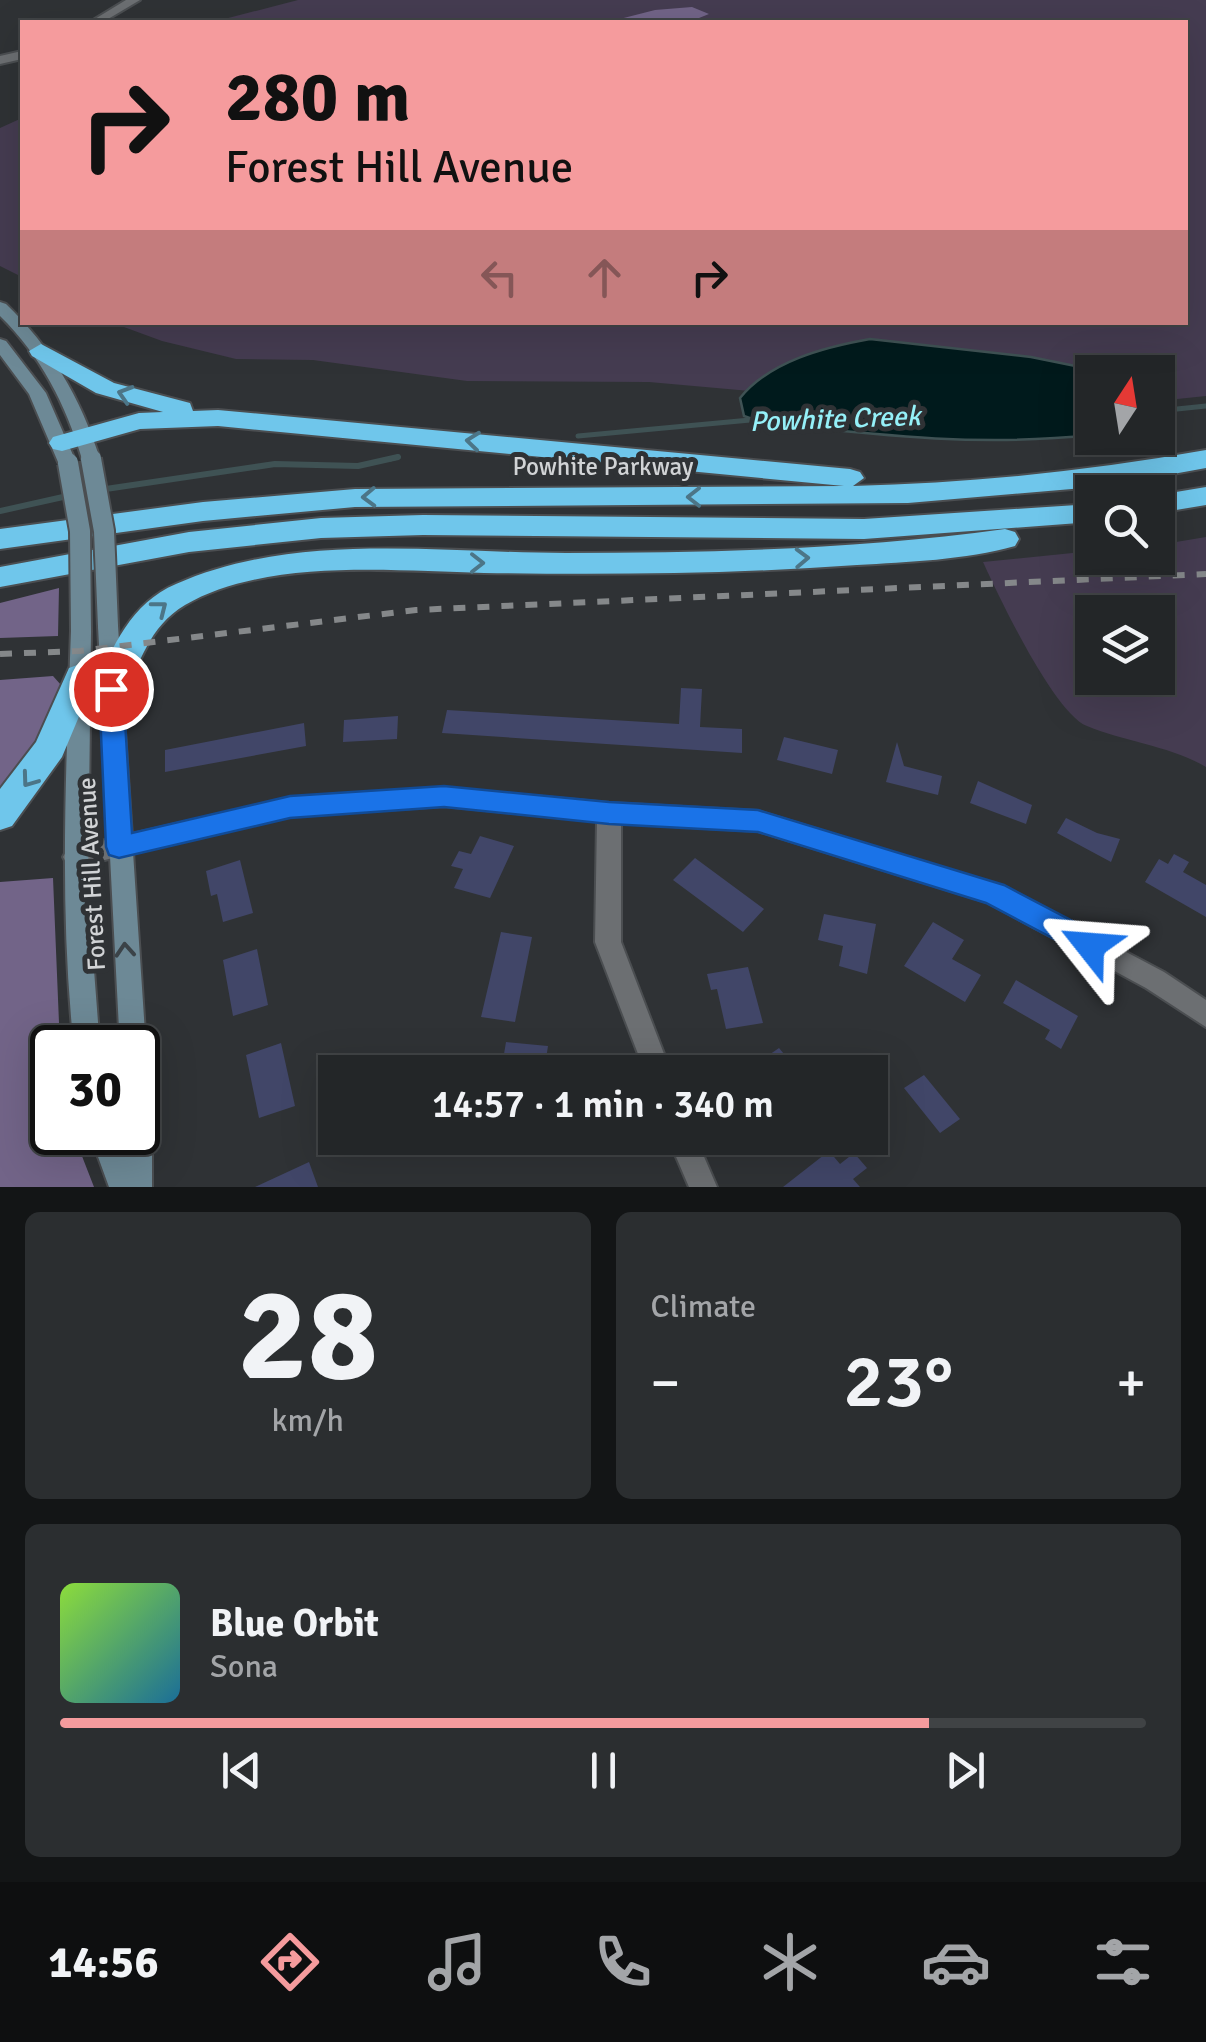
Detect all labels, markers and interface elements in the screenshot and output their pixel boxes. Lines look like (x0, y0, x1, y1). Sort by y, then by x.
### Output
text: 280 m (225, 54, 410, 140)
icon: right (60, 60, 190, 190)
text: Forest Hill Avenue (225, 140, 573, 195)
icon: left (472, 250, 527, 305)
icon: ahead (577, 250, 632, 305)
icon: right (682, 250, 737, 305)
north arrow (1075, 355, 1175, 455)
map controls (1075, 355, 1175, 695)
one-way arrow (118, 385, 135, 406)
water label: Powhite Creek (749, 399, 924, 439)
one-way arrow (464, 430, 480, 452)
street label: Powhite Parkway (512, 451, 694, 482)
button: search (1075, 475, 1175, 575)
one-way arrow (685, 486, 700, 508)
one-way arrow (361, 487, 376, 508)
one-way arrow (794, 547, 810, 568)
one-way arrow (470, 552, 485, 574)
button: layers (1075, 595, 1175, 695)
one-way arrow (149, 602, 167, 620)
pin (69, 647, 154, 732)
icon: arrive (84, 662, 139, 717)
one-way arrow (23, 769, 41, 787)
street label: Forest Hill Avenue (71, 777, 112, 971)
position arrow (1038, 894, 1142, 998)
one-way arrow (115, 942, 136, 958)
speed limit sign: 30 (30, 1025, 160, 1155)
text: 14:57 · 1 min · 340 m (432, 1081, 774, 1128)
text: 28 (238, 1256, 378, 1416)
text: Climate (651, 1287, 756, 1326)
text: 23° (843, 1335, 953, 1428)
text: − (651, 1349, 680, 1417)
text: + (1116, 1349, 1146, 1417)
text: km/h (272, 1401, 344, 1440)
text: Blue Orbit (210, 1600, 379, 1647)
text: Sona (210, 1647, 278, 1686)
icon: previous (214, 1743, 269, 1798)
icon: pause (576, 1743, 631, 1798)
icon: next (938, 1743, 993, 1798)
icon: directions (255, 1927, 325, 1997)
icon: music (422, 1927, 492, 1997)
icon: phone (588, 1927, 658, 1997)
icon: climate (755, 1927, 825, 1997)
icon: car (921, 1927, 991, 1997)
icon: filters (1088, 1927, 1158, 1997)
text: 14:56 (48, 1935, 159, 1990)

